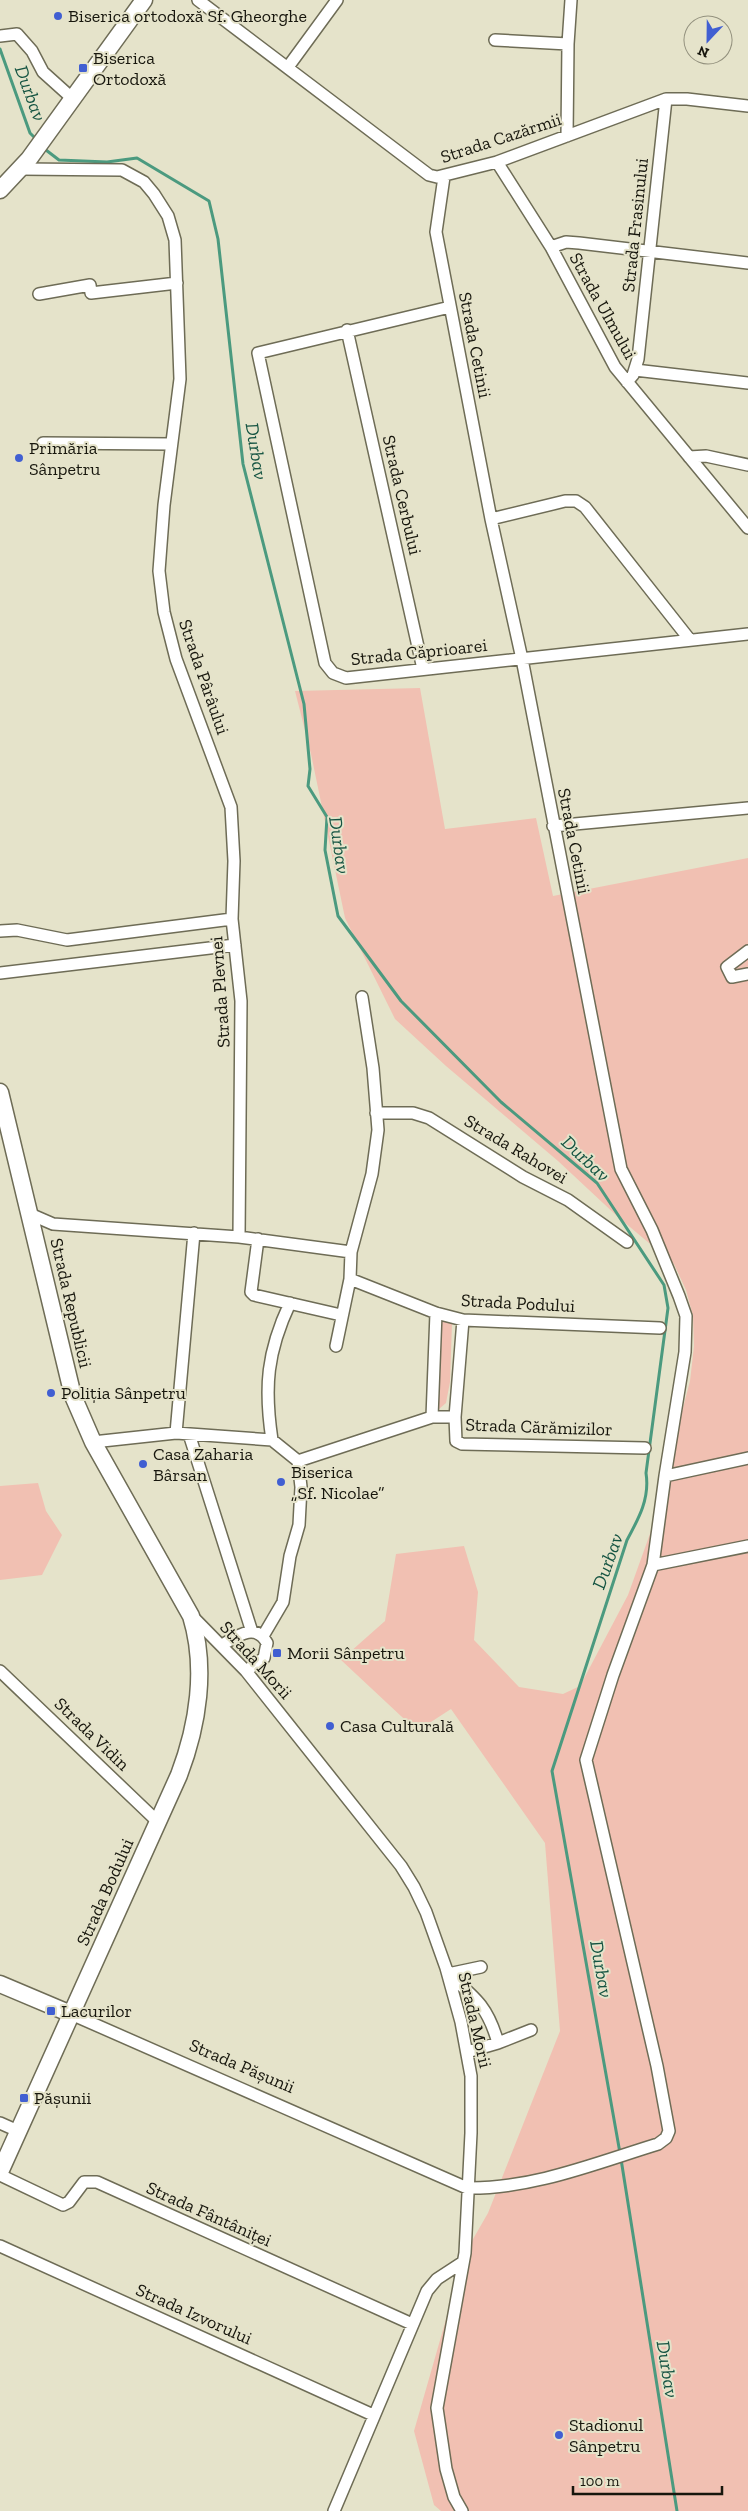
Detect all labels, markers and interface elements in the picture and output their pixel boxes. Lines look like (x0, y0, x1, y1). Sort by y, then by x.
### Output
place label: Biserica ortodoxă Sf. Gheorghe (68, 5, 307, 27)
marker: Biserica ortodoxă Sf. Gheorghe (52, 10, 64, 22)
north arrow (683, 15, 733, 65)
text: N (695, 42, 711, 61)
place label: Biserica Ortodoxă (93, 47, 167, 90)
water label: Durbav (10, 62, 51, 124)
marker: Biserica Ortodoxă (77, 62, 89, 74)
street label: Strada Cazărmii (438, 108, 564, 168)
street label: Strada Frasinului (617, 157, 653, 293)
street label: Strada Ulmului (565, 249, 641, 363)
street label: Strada Cetinii (454, 290, 496, 400)
water label: Durbav (241, 421, 272, 481)
street label: Strada Cerbului (378, 433, 426, 557)
place label: Primăria Sânpetru (29, 437, 100, 480)
marker: Primăria Sânpetru (13, 452, 25, 464)
street label: Strada Pârâului (174, 617, 234, 737)
street label: Strada Căprioarei (350, 634, 488, 670)
street label: Strada Cetinii (553, 786, 595, 896)
water label: Durbav (324, 815, 355, 875)
street label: Strada Plevnei (205, 936, 235, 1048)
street label: Strada Rahovei (460, 1110, 572, 1188)
water label: Durbav (557, 1130, 615, 1186)
street label: Strada Republicii (45, 1236, 97, 1370)
street label: Strada Podului (460, 1289, 576, 1317)
place label: Poliția Sânpetru (61, 1382, 186, 1404)
marker: Poliția Sânpetru (45, 1387, 57, 1399)
street label: Strada Cărămizilor (465, 1413, 613, 1441)
place label: Casa Zaharia Bârsan (153, 1443, 253, 1486)
marker: Casa Zaharia Bârsan (137, 1458, 149, 1470)
place label: Biserica „Sf. Nicolae” (291, 1461, 384, 1504)
marker: Biserica „Sf. Nicolae” (275, 1476, 287, 1488)
water label: Durbav (587, 1530, 628, 1592)
street label: Strada Morii (215, 1616, 297, 1704)
place label: Morii Sânpetru (287, 1642, 405, 1664)
marker: Morii Sânpetru (271, 1647, 283, 1659)
street label: Strada Vidin (50, 1693, 135, 1776)
place label: Casa Culturală (340, 1715, 454, 1737)
marker: Casa Culturală (324, 1720, 336, 1732)
street label: Strada Bodului (72, 1835, 138, 1949)
water label: Durbav (585, 1939, 618, 2000)
street label: Strada Morii (453, 1970, 497, 2070)
place label: Lacurilor (61, 2000, 132, 2022)
marker: Lacurilor (45, 2005, 57, 2017)
street label: Strada Pășunii (186, 2034, 298, 2098)
place label: Pășunii (34, 2087, 91, 2109)
marker: Pășunii (18, 2092, 30, 2104)
street label: Strada Fântâniței (143, 2177, 275, 2251)
street label: Strada Izvorului (133, 2279, 255, 2349)
water label: Durbav (652, 2339, 683, 2399)
place label: Stadionul Sânpetru (569, 2414, 644, 2457)
marker: Stadionul Sânpetru (553, 2429, 565, 2441)
scale bar (573, 2464, 722, 2496)
text: 100 m (580, 2472, 619, 2490)

